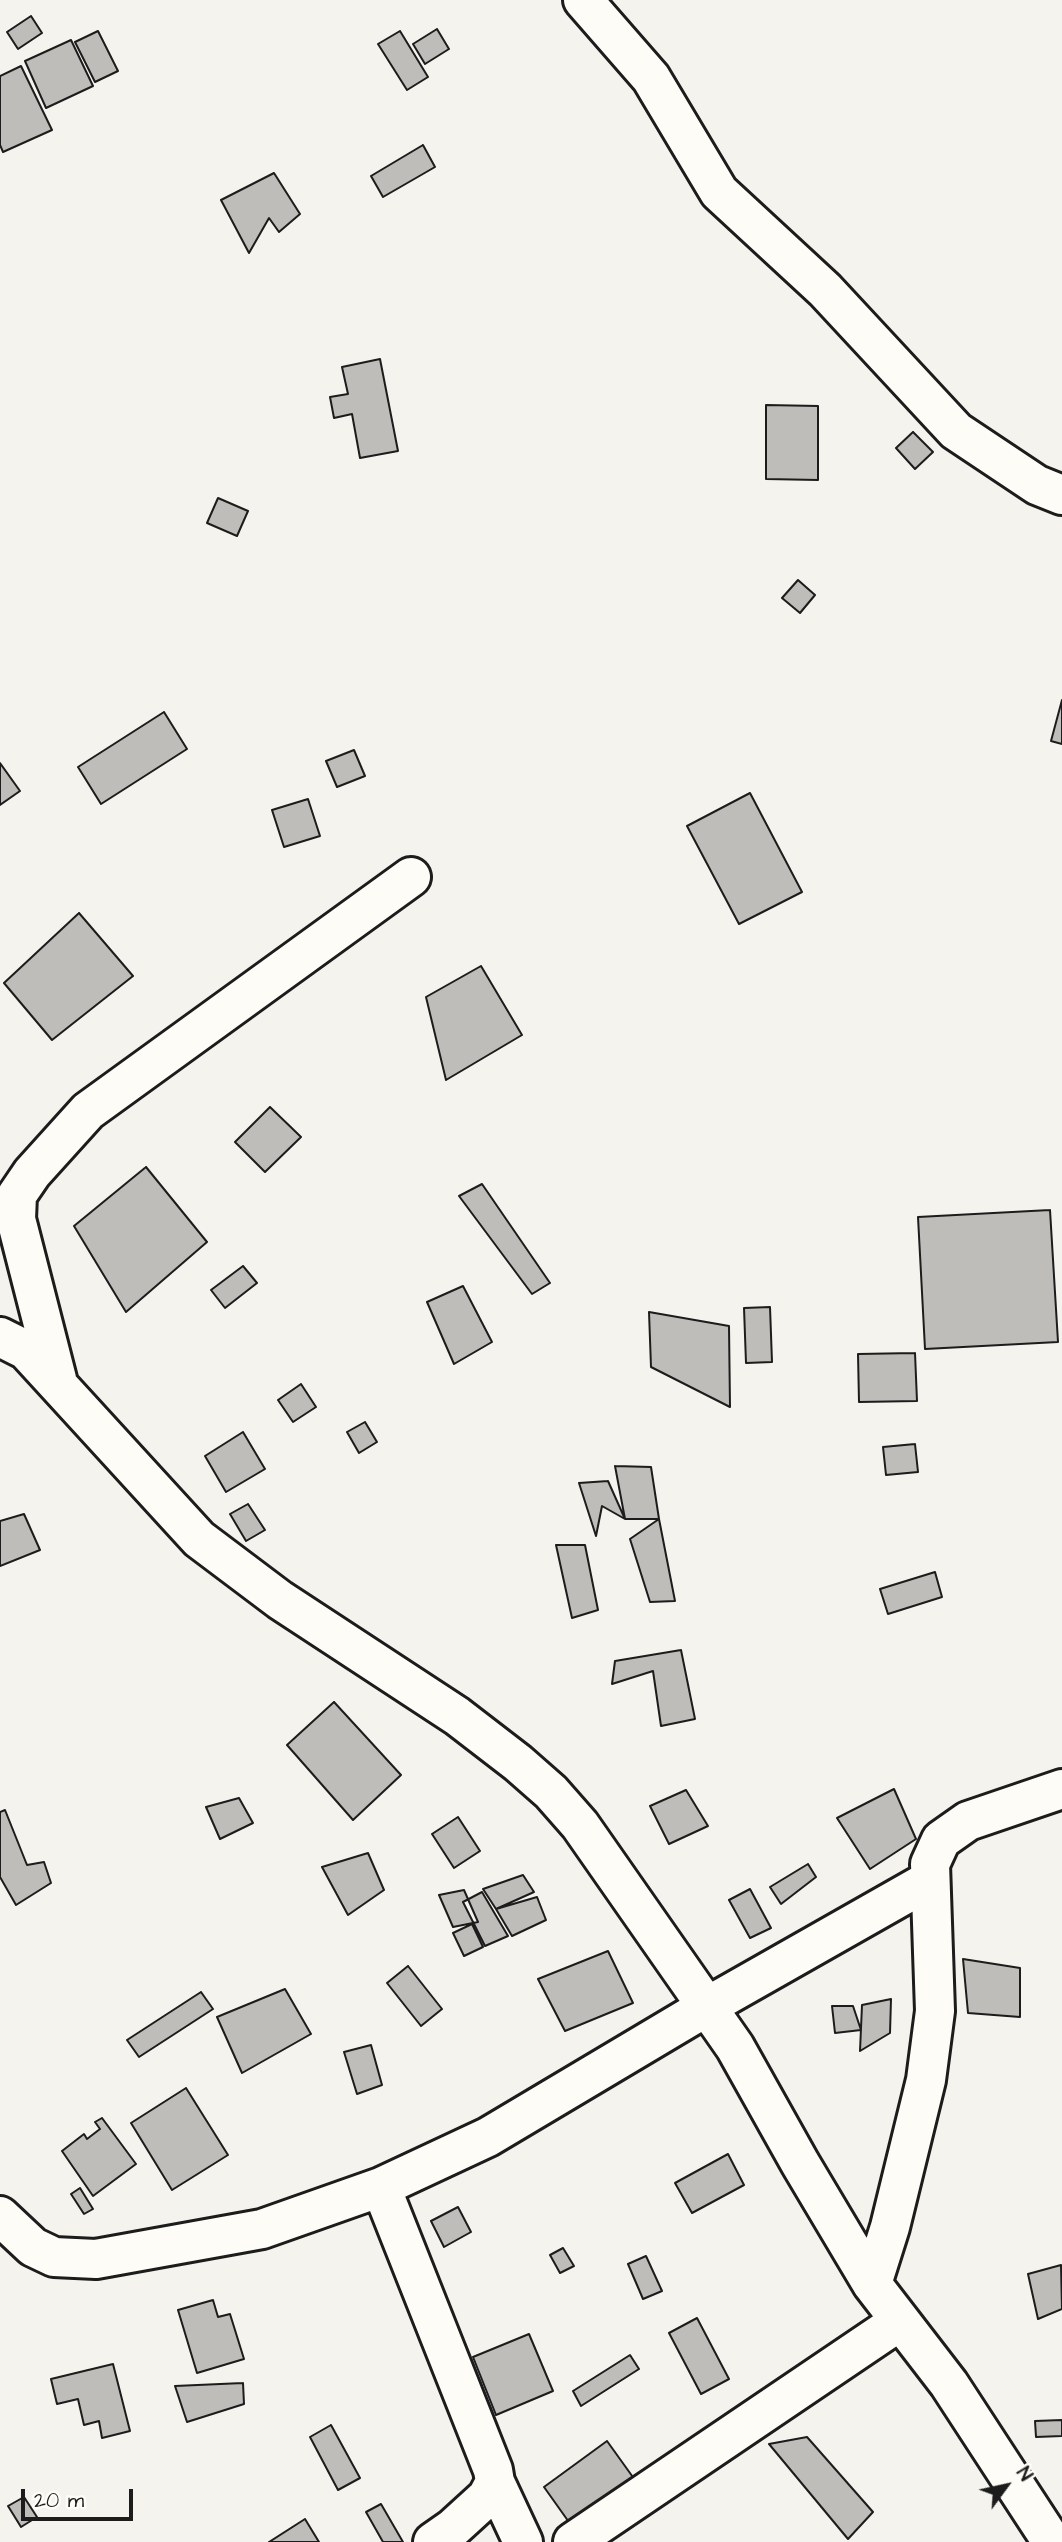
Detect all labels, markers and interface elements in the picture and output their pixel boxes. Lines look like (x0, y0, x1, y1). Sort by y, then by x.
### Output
north arrow (971, 2451, 1041, 2521)
text: N (1009, 2462, 1039, 2487)
scale bar (24, 2476, 136, 2520)
text: 20 m (34, 2486, 84, 2515)

